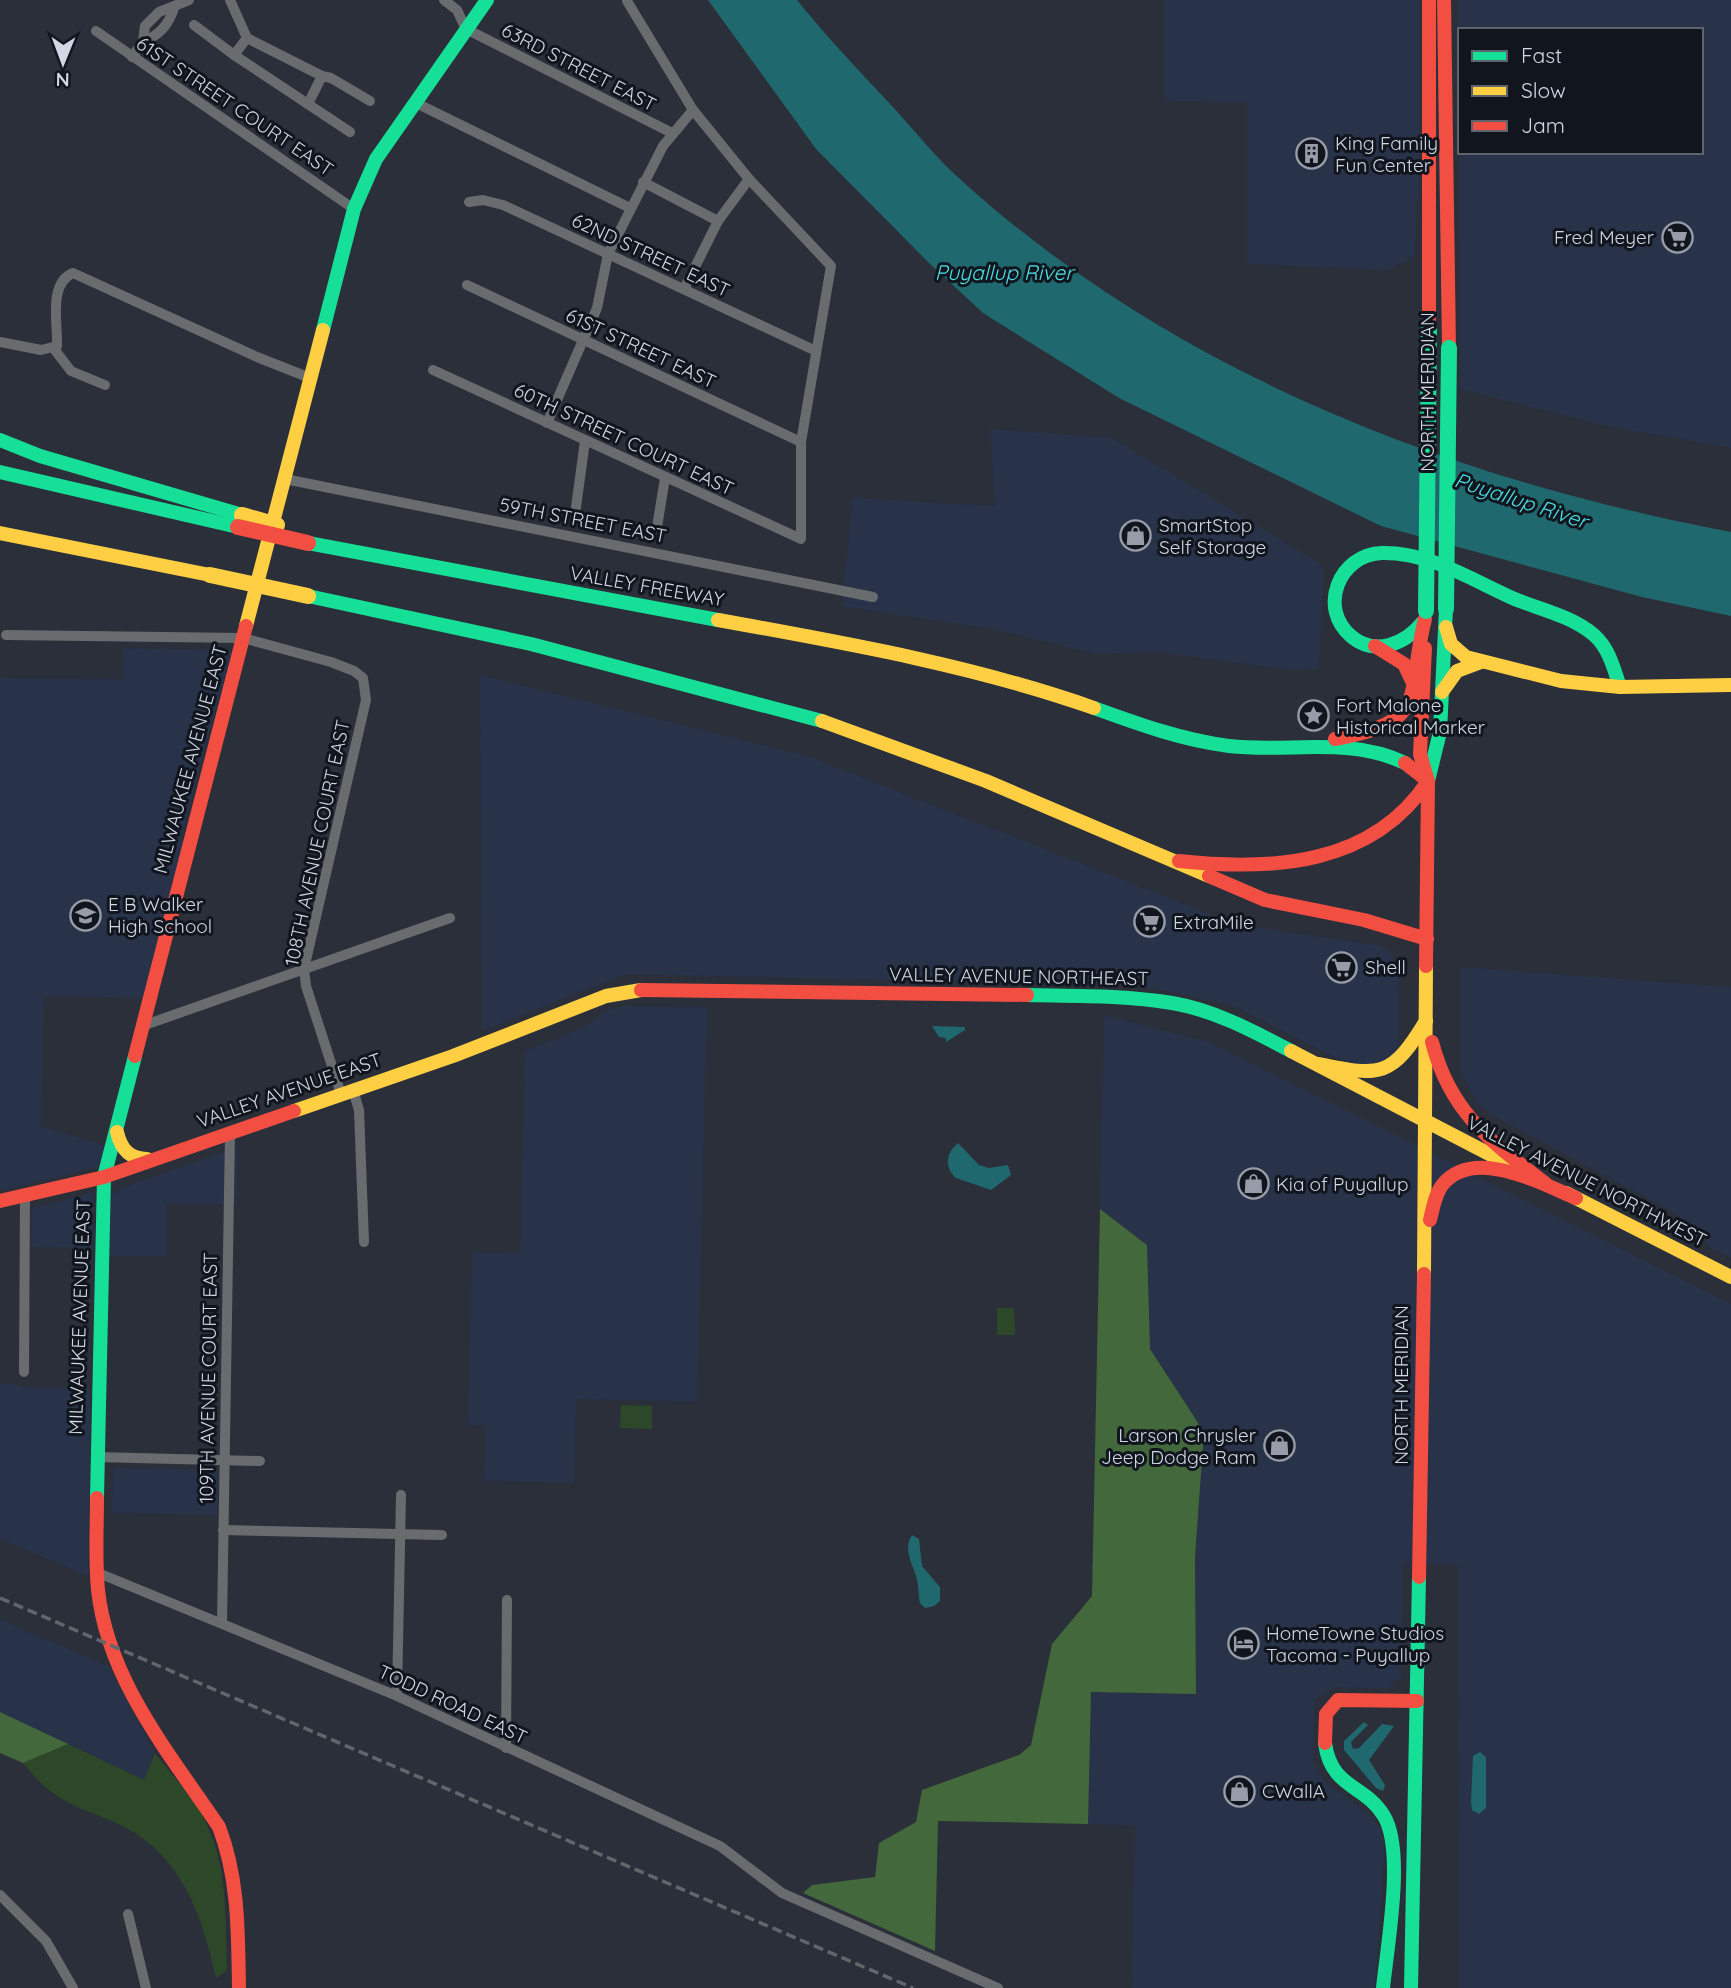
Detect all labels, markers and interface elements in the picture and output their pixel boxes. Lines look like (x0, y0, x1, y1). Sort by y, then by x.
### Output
street label: 63RD STREET EAST (498, 18, 660, 116)
north arrow (28, 28, 98, 98)
legend (1458, 28, 1703, 154)
street label: 61ST STREET COURT EAST (132, 31, 338, 181)
text: Fast (1521, 42, 1562, 68)
text: N (56, 68, 70, 92)
text: Slow (1521, 77, 1566, 103)
text: Jam (1521, 112, 1565, 138)
place label: King Family Fun Center (1335, 131, 1438, 177)
building icon: King Family Fun Center (1295, 137, 1329, 171)
street label: 62ND STREET EAST (568, 208, 734, 302)
supermarket icon: Fred Meyer (1660, 220, 1694, 254)
place label: Fred Meyer (1554, 225, 1655, 249)
water label: Puyallup River (935, 259, 1076, 285)
street label: 61ST STREET EAST (562, 303, 720, 393)
street label: NORTH MERIDIAN (1415, 312, 1439, 472)
street label: 60TH STREET COURT EAST (510, 378, 738, 500)
water label: Puyallup River (1451, 466, 1594, 535)
street label: 59TH STREET EAST (497, 492, 669, 548)
place label: SmartStop Self Storage (1159, 513, 1266, 559)
shop icon: SmartStop Self Storage (1119, 519, 1153, 553)
street label: VALLEY FREEWAY (568, 561, 726, 611)
street label: MILWAUKEE AVENUE EAST (148, 642, 232, 876)
place label: Fort Malone Historical Marker (1336, 693, 1486, 739)
place icon: Fort Malone Historical Marker (1296, 699, 1330, 733)
street label: 108TH AVENUE COURT EAST (279, 718, 355, 968)
place label: E B Walker High School (108, 892, 212, 938)
school or university icon: E B Walker High School (68, 898, 102, 932)
supermarket icon: ExtraMile (1133, 905, 1167, 939)
place label: ExtraMile (1173, 910, 1254, 934)
supermarket icon: Shell (1325, 950, 1359, 984)
place label: Shell (1365, 955, 1406, 979)
street label: VALLEY AVENUE NORTHEAST (889, 962, 1149, 990)
street label: VALLEY AVENUE EAST (194, 1047, 384, 1133)
street label: VALLEY AVENUE NORTHWEST (1463, 1110, 1711, 1252)
shop icon: Kia of Puyallup (1236, 1167, 1270, 1201)
place label: Kia of Puyallup (1276, 1172, 1408, 1196)
street label: MILWAUKEE AVENUE EAST (63, 1199, 95, 1435)
street label: 109TH AVENUE COURT EAST (194, 1252, 222, 1504)
street label: NORTH MERIDIAN (1389, 1305, 1413, 1465)
place label: Larson Chrysler Jeep Dodge Ram (1101, 1423, 1257, 1469)
shop icon: Larson Chrysler Jeep Dodge Ram (1262, 1429, 1296, 1463)
place label: HomeTowne Studios Tacoma - Puyallup (1266, 1621, 1444, 1667)
hotel icon: HomeTowne Studios Tacoma - Puyallup (1226, 1627, 1260, 1661)
street label: TODD ROAD EAST (375, 1659, 531, 1749)
shop icon: CWallA (1222, 1774, 1256, 1808)
place label: CWallA (1262, 1779, 1325, 1803)

